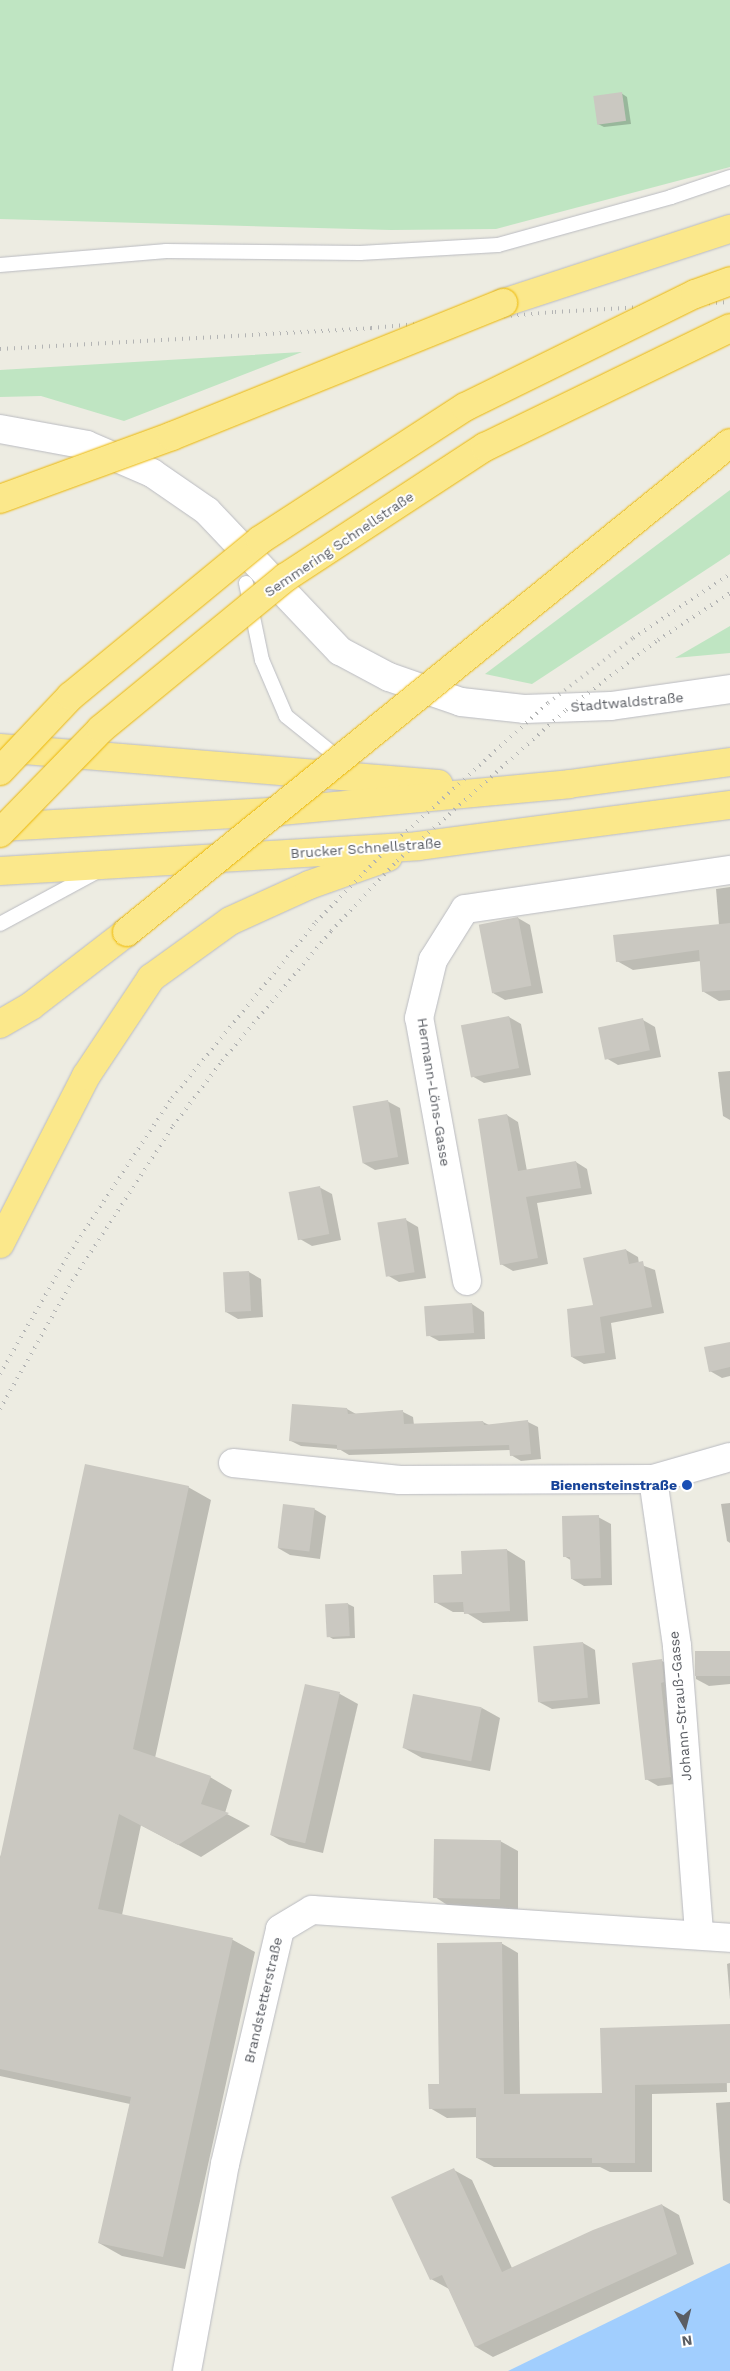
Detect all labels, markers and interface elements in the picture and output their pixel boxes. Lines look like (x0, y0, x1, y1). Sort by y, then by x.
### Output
street label: Semmering Schnellstraße (261, 488, 417, 600)
street label: Stadtwaldstraße (570, 689, 684, 715)
street label: Brucker Schnellstraße (290, 834, 442, 862)
street label: Hermann-Löns-Gasse (414, 1016, 454, 1168)
place label: Bienensteinstraße (551, 1477, 677, 1493)
marker: Bienensteinstraße (681, 1479, 693, 1491)
street label: Johann-Strauß-Gasse (665, 1630, 695, 1782)
street label: Brandstetterstraße (240, 1935, 286, 2065)
north arrow (660, 2301, 710, 2351)
text: N (681, 2332, 693, 2349)

